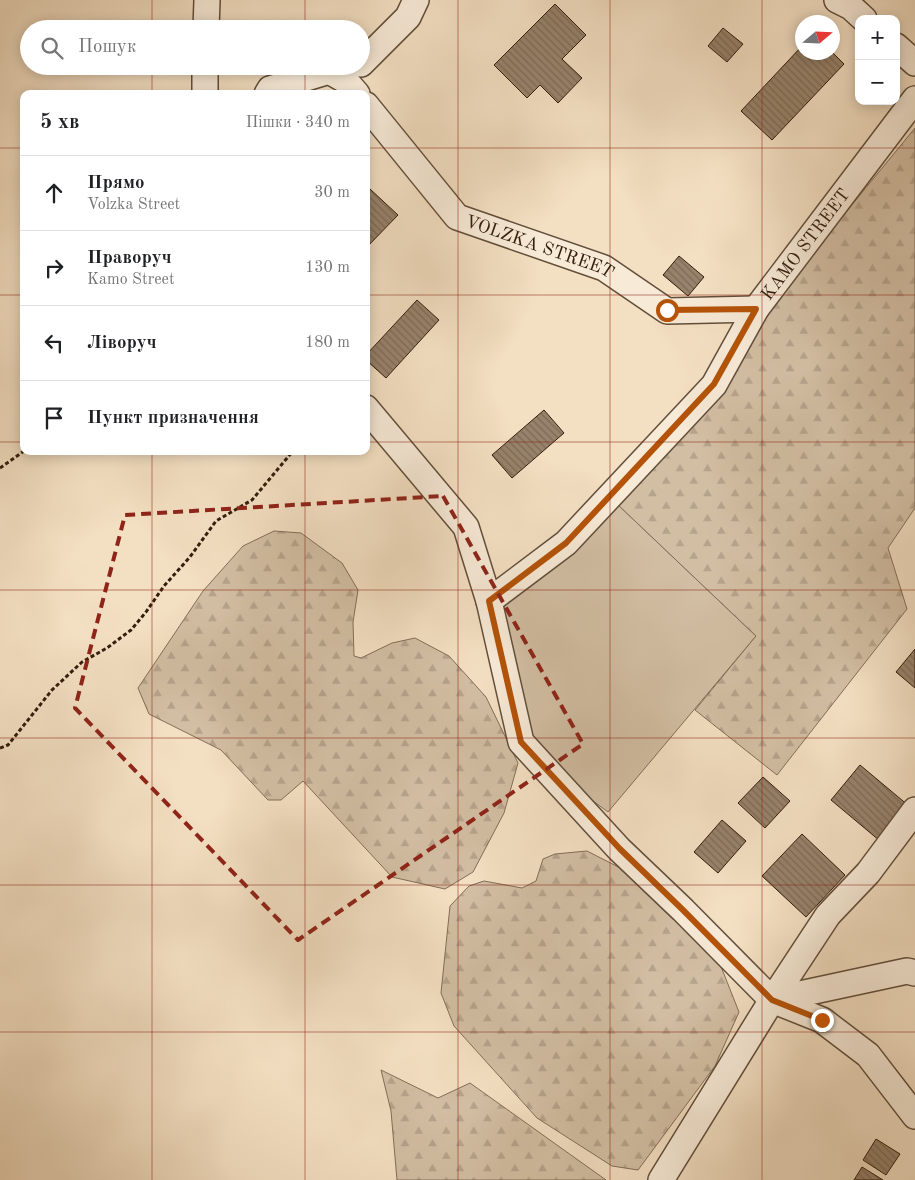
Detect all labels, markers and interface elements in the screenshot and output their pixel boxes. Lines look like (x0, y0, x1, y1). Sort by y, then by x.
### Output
north arrow (795, 15, 840, 60)
map controls (855, 15, 900, 105)
button: + (855, 15, 900, 60)
search box (20, 20, 370, 75)
icon: search (38, 34, 66, 62)
text: Пошук (78, 38, 136, 57)
button: − (855, 60, 900, 105)
text: 5 хв (40, 112, 79, 133)
text: Пішки · 340 m (246, 115, 350, 131)
text: Прямо (87, 174, 145, 193)
icon: ahead (40, 179, 68, 207)
text: 30 m (314, 185, 350, 201)
street label: KAMO STREET (758, 186, 854, 304)
text: Volzka Street (87, 197, 180, 213)
street label: VOLZKA STREET (463, 213, 617, 282)
text: Праворуч (87, 249, 172, 268)
icon: right (40, 254, 68, 282)
text: 130 m (305, 260, 350, 276)
text: Kamo Street (87, 272, 175, 288)
route start (656, 299, 679, 322)
icon: left (40, 329, 68, 357)
text: Ліворуч (87, 334, 157, 353)
text: 180 m (305, 335, 350, 351)
icon: arrive (40, 404, 68, 432)
text: Пункт призначення (87, 409, 259, 428)
route end (811, 1009, 834, 1032)

